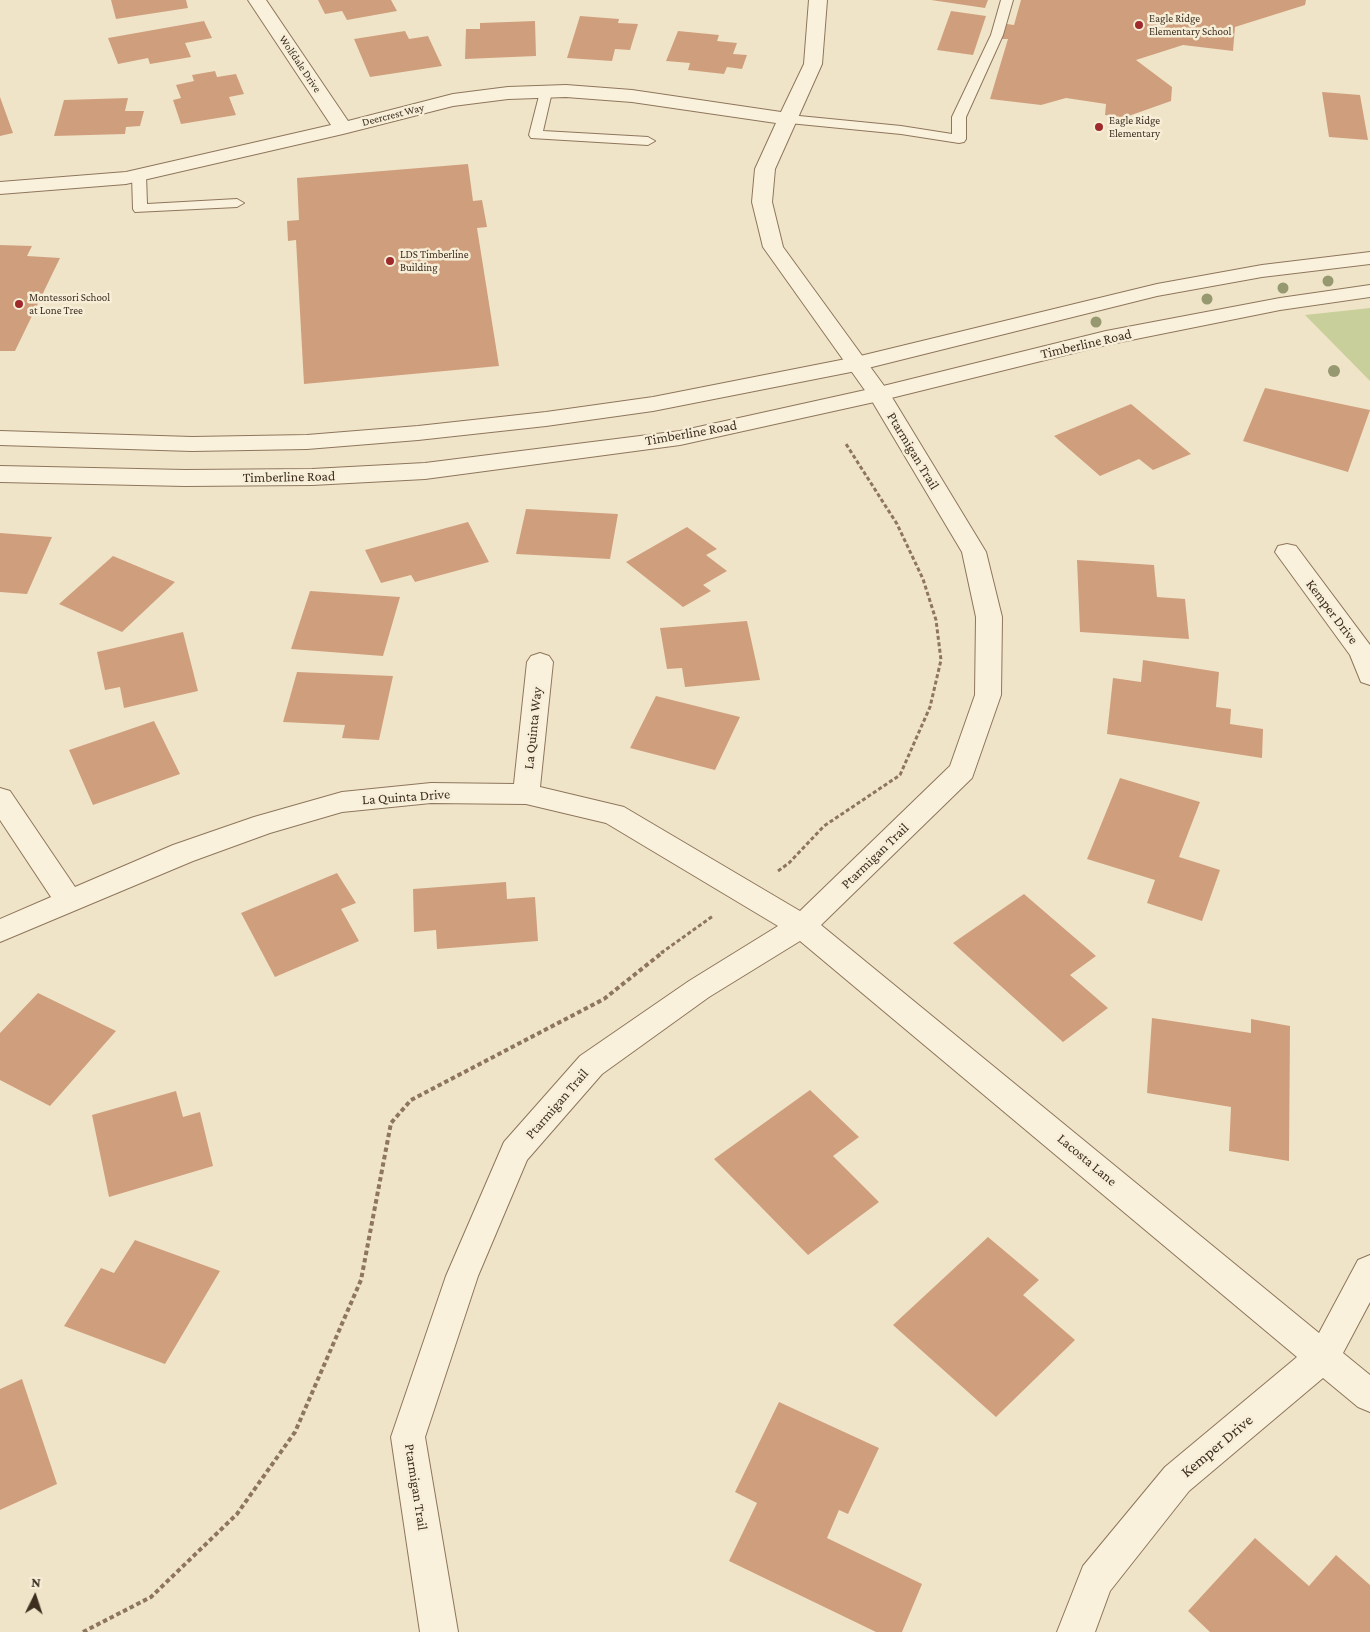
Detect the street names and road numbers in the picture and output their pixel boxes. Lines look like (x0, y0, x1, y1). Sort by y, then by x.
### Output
street label: Wolfdale Drive (276, 33, 324, 95)
street label: Deercrest Way (361, 101, 425, 129)
street label: Timberline Road (1039, 325, 1133, 363)
street label: Ptarmigan Trail (883, 409, 943, 493)
street label: Timberline Road (644, 417, 738, 449)
street label: Timberline Road (242, 468, 336, 486)
street label: Kemper Drive (1302, 576, 1362, 648)
street label: La Quinta Way (520, 686, 546, 770)
street label: La Quinta Drive (361, 786, 451, 808)
street label: Ptarmigan Trail (838, 820, 912, 892)
street label: Ptarmigan Trail (522, 1065, 592, 1143)
street label: Lacosta Lane (1054, 1130, 1120, 1190)
street label: Kemper Drive (1177, 1410, 1257, 1482)
street label: Ptarmigan Trail (401, 1443, 431, 1531)

